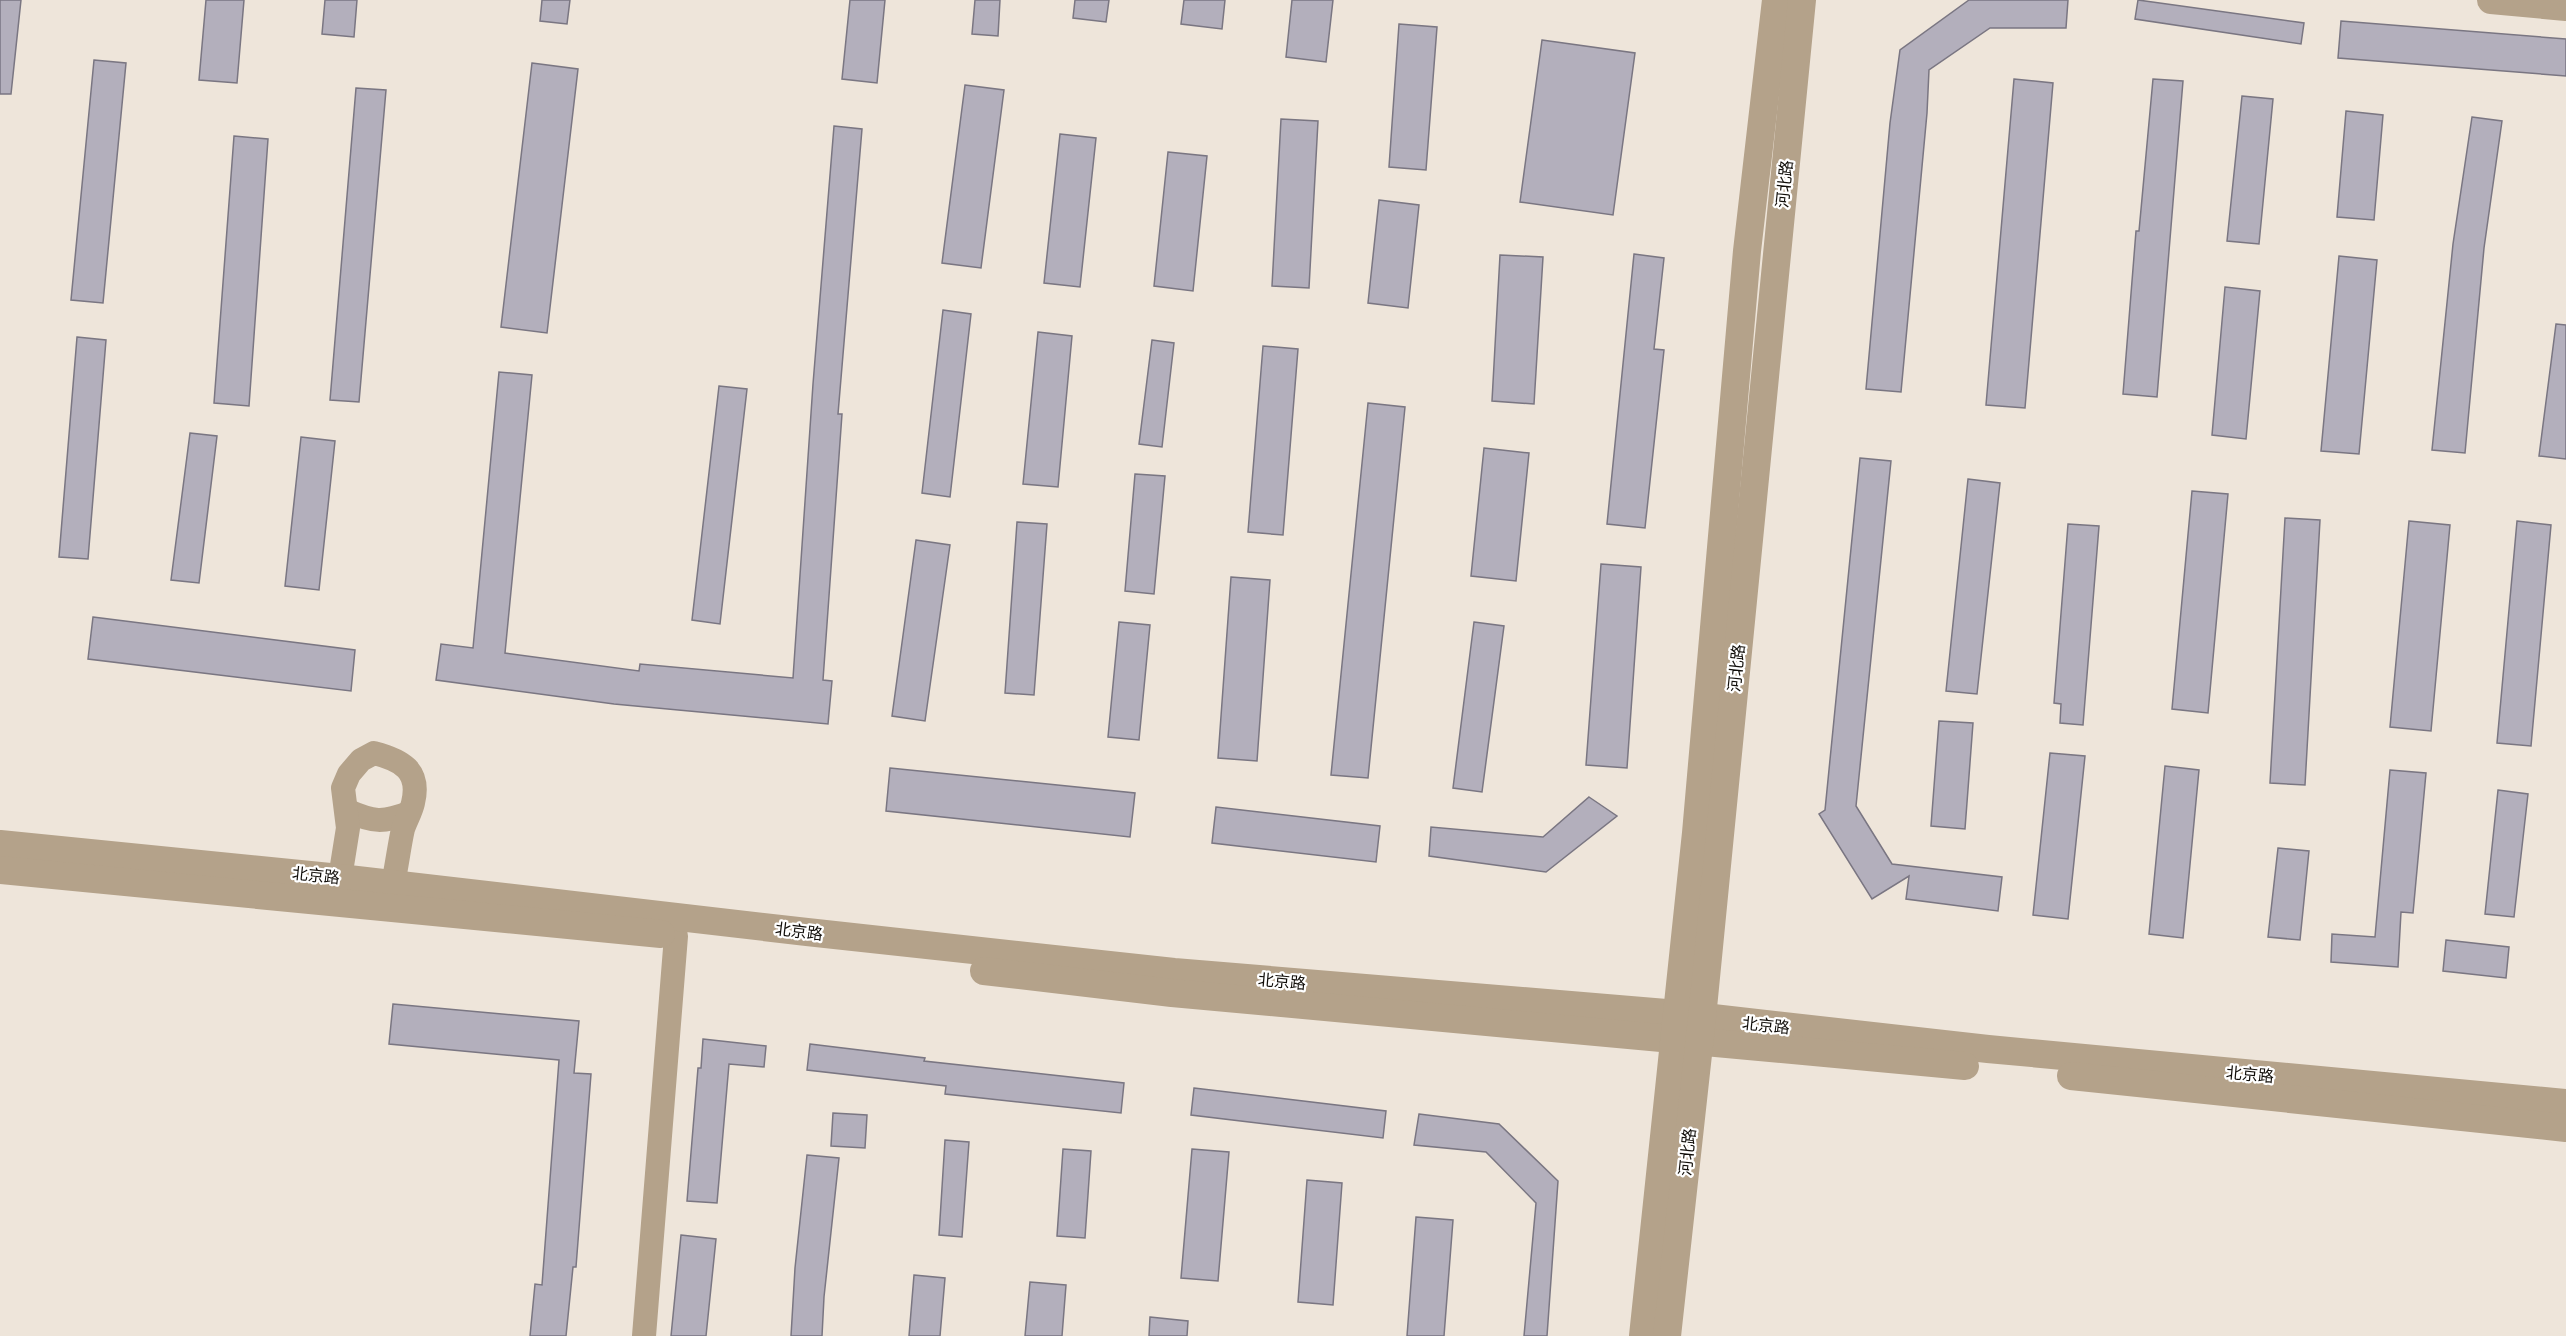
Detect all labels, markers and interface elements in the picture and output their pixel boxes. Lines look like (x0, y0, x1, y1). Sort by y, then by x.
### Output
street label: 河北路 (1773, 159, 1796, 209)
street label: 河北路 (1725, 643, 1748, 693)
street label: 北京路 (291, 864, 341, 887)
street label: 北京路 (774, 919, 824, 944)
street label: 北京路 (1257, 970, 1307, 993)
street label: 北京路 (1741, 1014, 1791, 1037)
street label: 北京路 (2225, 1063, 2275, 1086)
street label: 河北路 (1676, 1127, 1699, 1177)

